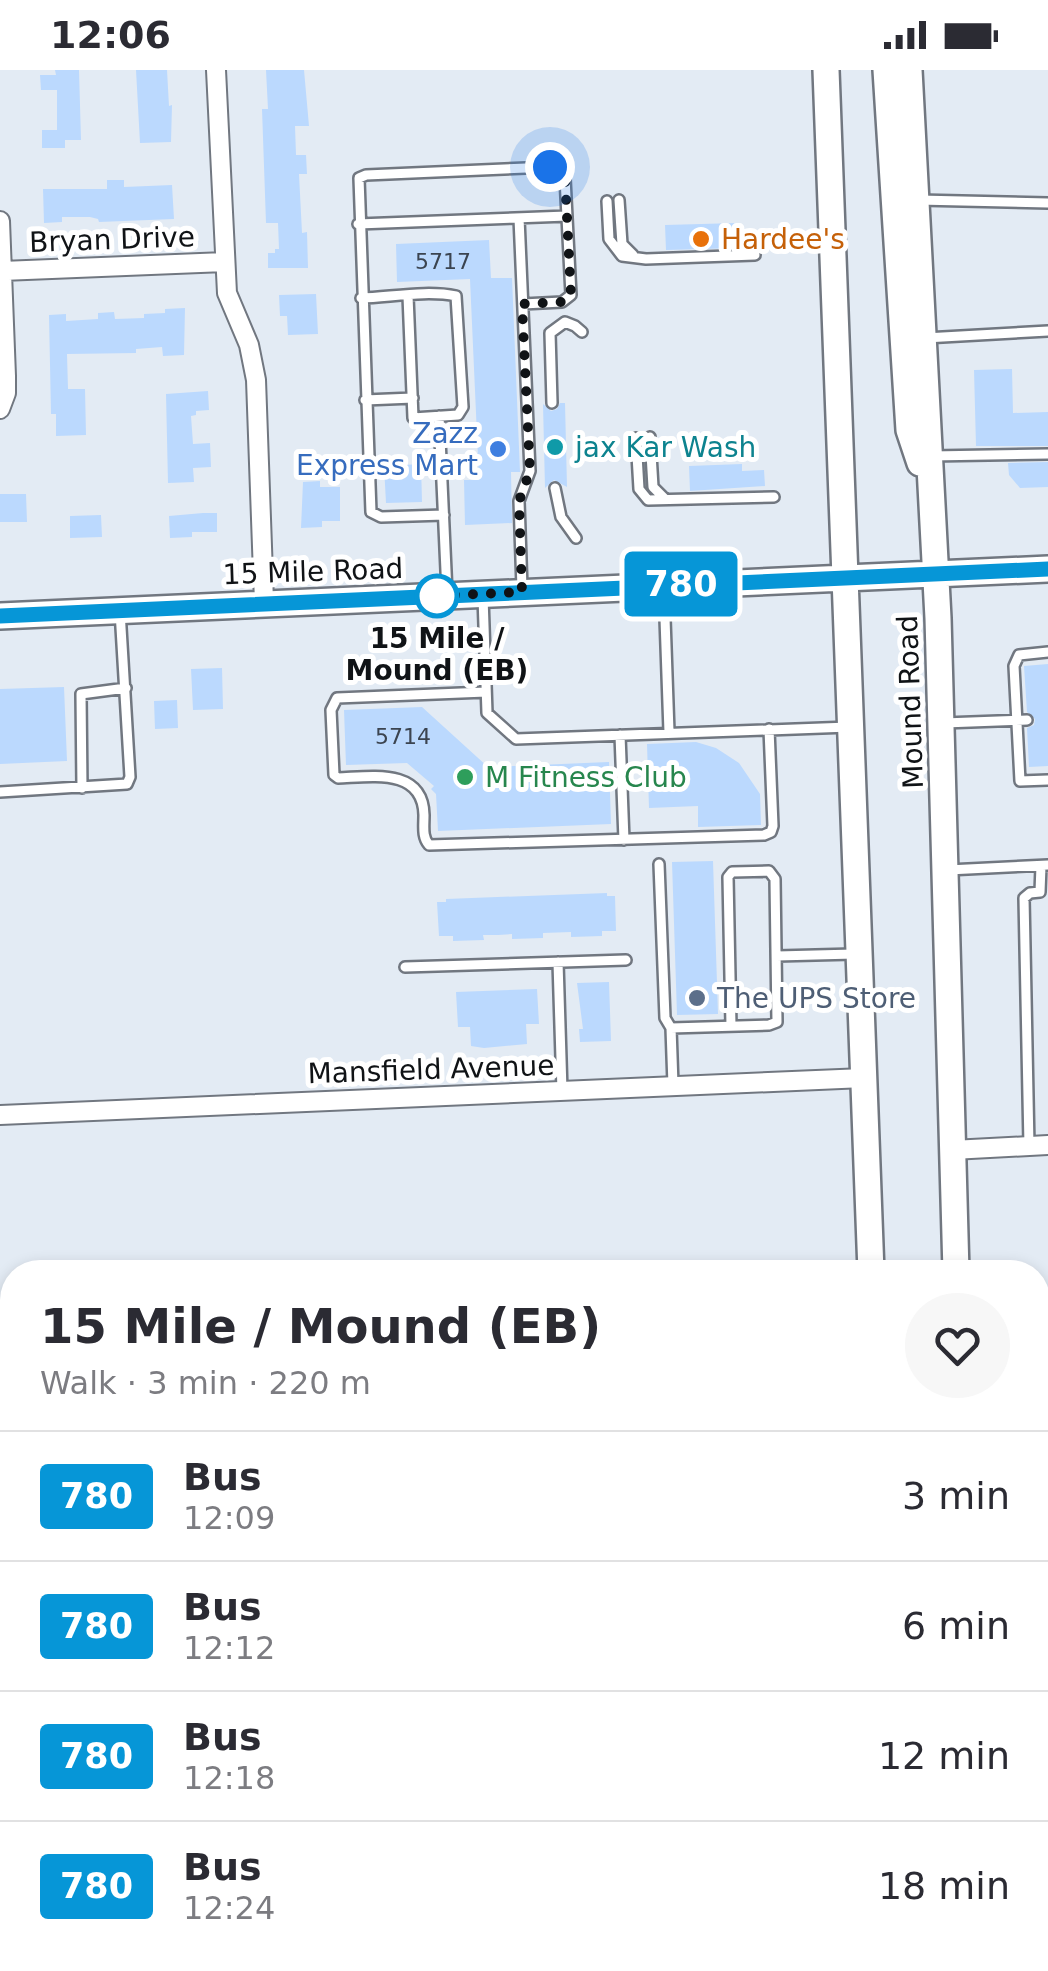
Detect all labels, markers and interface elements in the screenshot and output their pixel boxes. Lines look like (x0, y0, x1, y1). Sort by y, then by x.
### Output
text: 12:06 (50, 13, 171, 57)
your location (525, 142, 575, 192)
street label: Bryan Drive (29, 220, 195, 259)
place label: Hardee's (721, 223, 845, 256)
marker: Hardee's (690, 228, 712, 250)
house number: 5717 (415, 249, 471, 274)
place label: Zazz Express Mart (296, 417, 478, 482)
place label: jax Kar Wash (574, 431, 756, 464)
marker: jax Kar Wash (544, 436, 566, 458)
marker: Zazz Express Mart (487, 438, 509, 460)
street label: 15 Mile Road (222, 552, 404, 591)
line badge: 780 (624, 552, 738, 616)
text: 780 (644, 564, 718, 604)
marker: 15 Mile / Mound (EB) (416, 575, 458, 617)
street label: Mound Road (891, 615, 930, 789)
place label: 15 Mile / Mound (EB) (346, 622, 528, 687)
house number: 5714 (375, 724, 431, 749)
place label: M Fitness Club (485, 761, 687, 794)
marker: M Fitness Club (454, 766, 476, 788)
place label: The UPS Store (716, 982, 916, 1015)
marker: The UPS Store (686, 987, 708, 1009)
street label: Mansfield Avenue (307, 1049, 555, 1090)
button: heart (905, 1293, 1010, 1398)
text: 15 Mile / Mound (EB) (40, 1298, 601, 1354)
text: Walk · 3 min · 220 m (40, 1364, 371, 1402)
text: Bus (183, 1455, 262, 1499)
text: 3 min (902, 1474, 1010, 1518)
text: 780 (60, 1476, 133, 1516)
text: 12:09 (183, 1499, 275, 1537)
text: Bus (183, 1585, 262, 1629)
text: 6 min (902, 1604, 1010, 1648)
text: 780 (60, 1606, 133, 1646)
text: 12:12 (183, 1629, 275, 1667)
text: Bus (183, 1715, 262, 1759)
text: 12 min (878, 1734, 1010, 1778)
text: 780 (60, 1736, 133, 1776)
text: 12:18 (183, 1759, 275, 1797)
text: Bus (183, 1845, 262, 1889)
text: 18 min (878, 1864, 1010, 1908)
text: 780 (60, 1866, 133, 1906)
text: 12:24 (183, 1889, 275, 1927)

